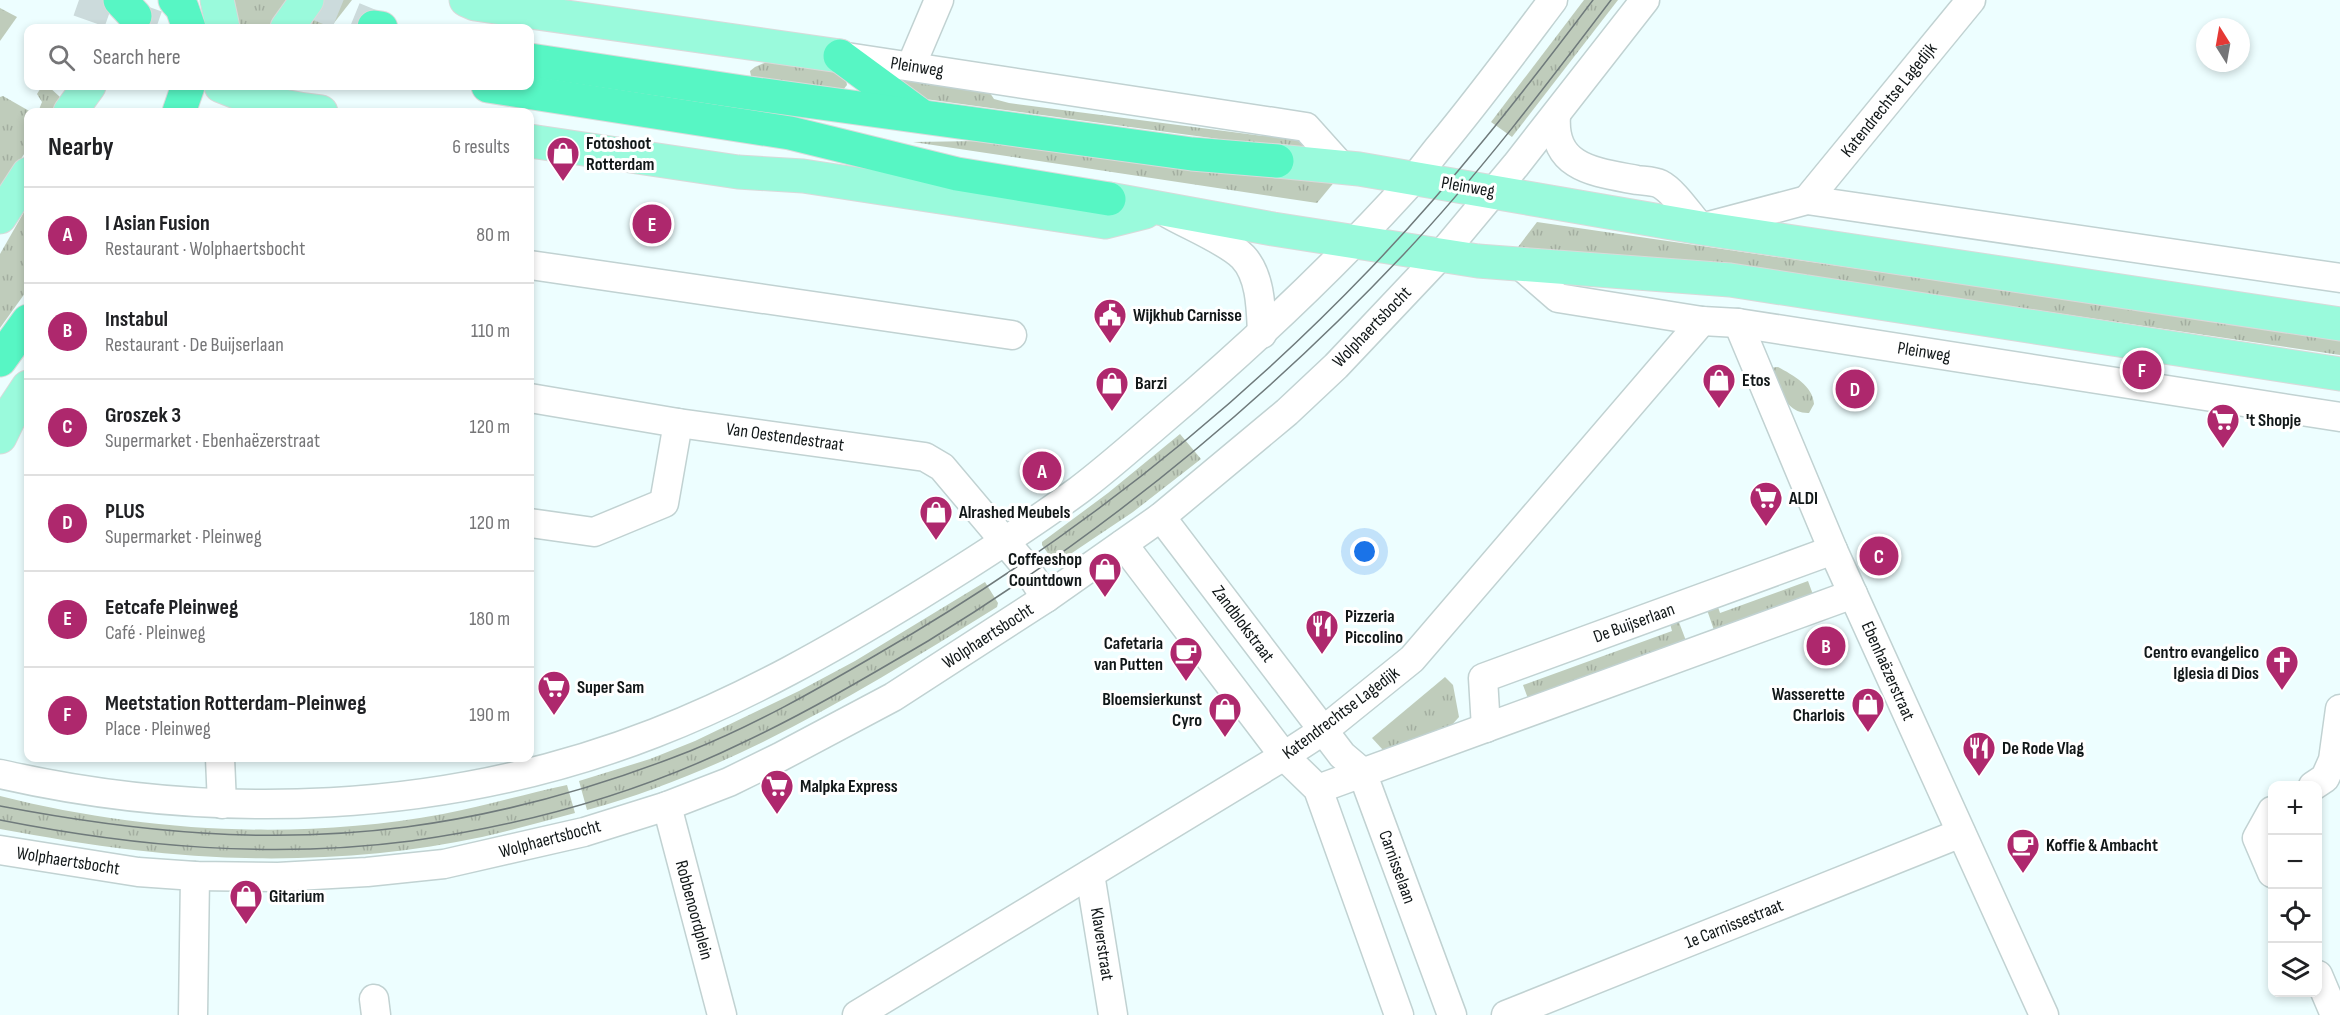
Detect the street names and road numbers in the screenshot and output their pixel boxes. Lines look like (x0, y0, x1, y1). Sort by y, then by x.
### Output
street label: Katendrechtse Lagedijk (1837, 39, 1942, 161)
street label: Pleinweg (889, 52, 945, 82)
street label: Pleinweg (1440, 172, 1496, 202)
street label: Wolphaertsbocht (1328, 282, 1416, 372)
street label: Pleinweg (1896, 337, 1952, 367)
street label: Van Oestendestraat (725, 418, 846, 456)
street label: Zandblokstraat (1207, 582, 1279, 667)
street label: Wolphaertsbocht (939, 599, 1038, 673)
street label: De Buijserlaan (1591, 599, 1677, 647)
street label: Ebenhaëzerstraat (1857, 618, 1919, 724)
street label: Katendrechtse Lagedijk (1278, 662, 1404, 764)
street label: Wolphaertsbocht (497, 815, 604, 863)
street label: Carnisselaan (1374, 827, 1420, 907)
street label: Wolphaertsbocht (15, 842, 122, 880)
street label: Robbenoordplein (671, 858, 717, 962)
street label: 1e Carnissestraat (1682, 895, 1787, 953)
street label: Klaverstraat (1086, 906, 1118, 982)

